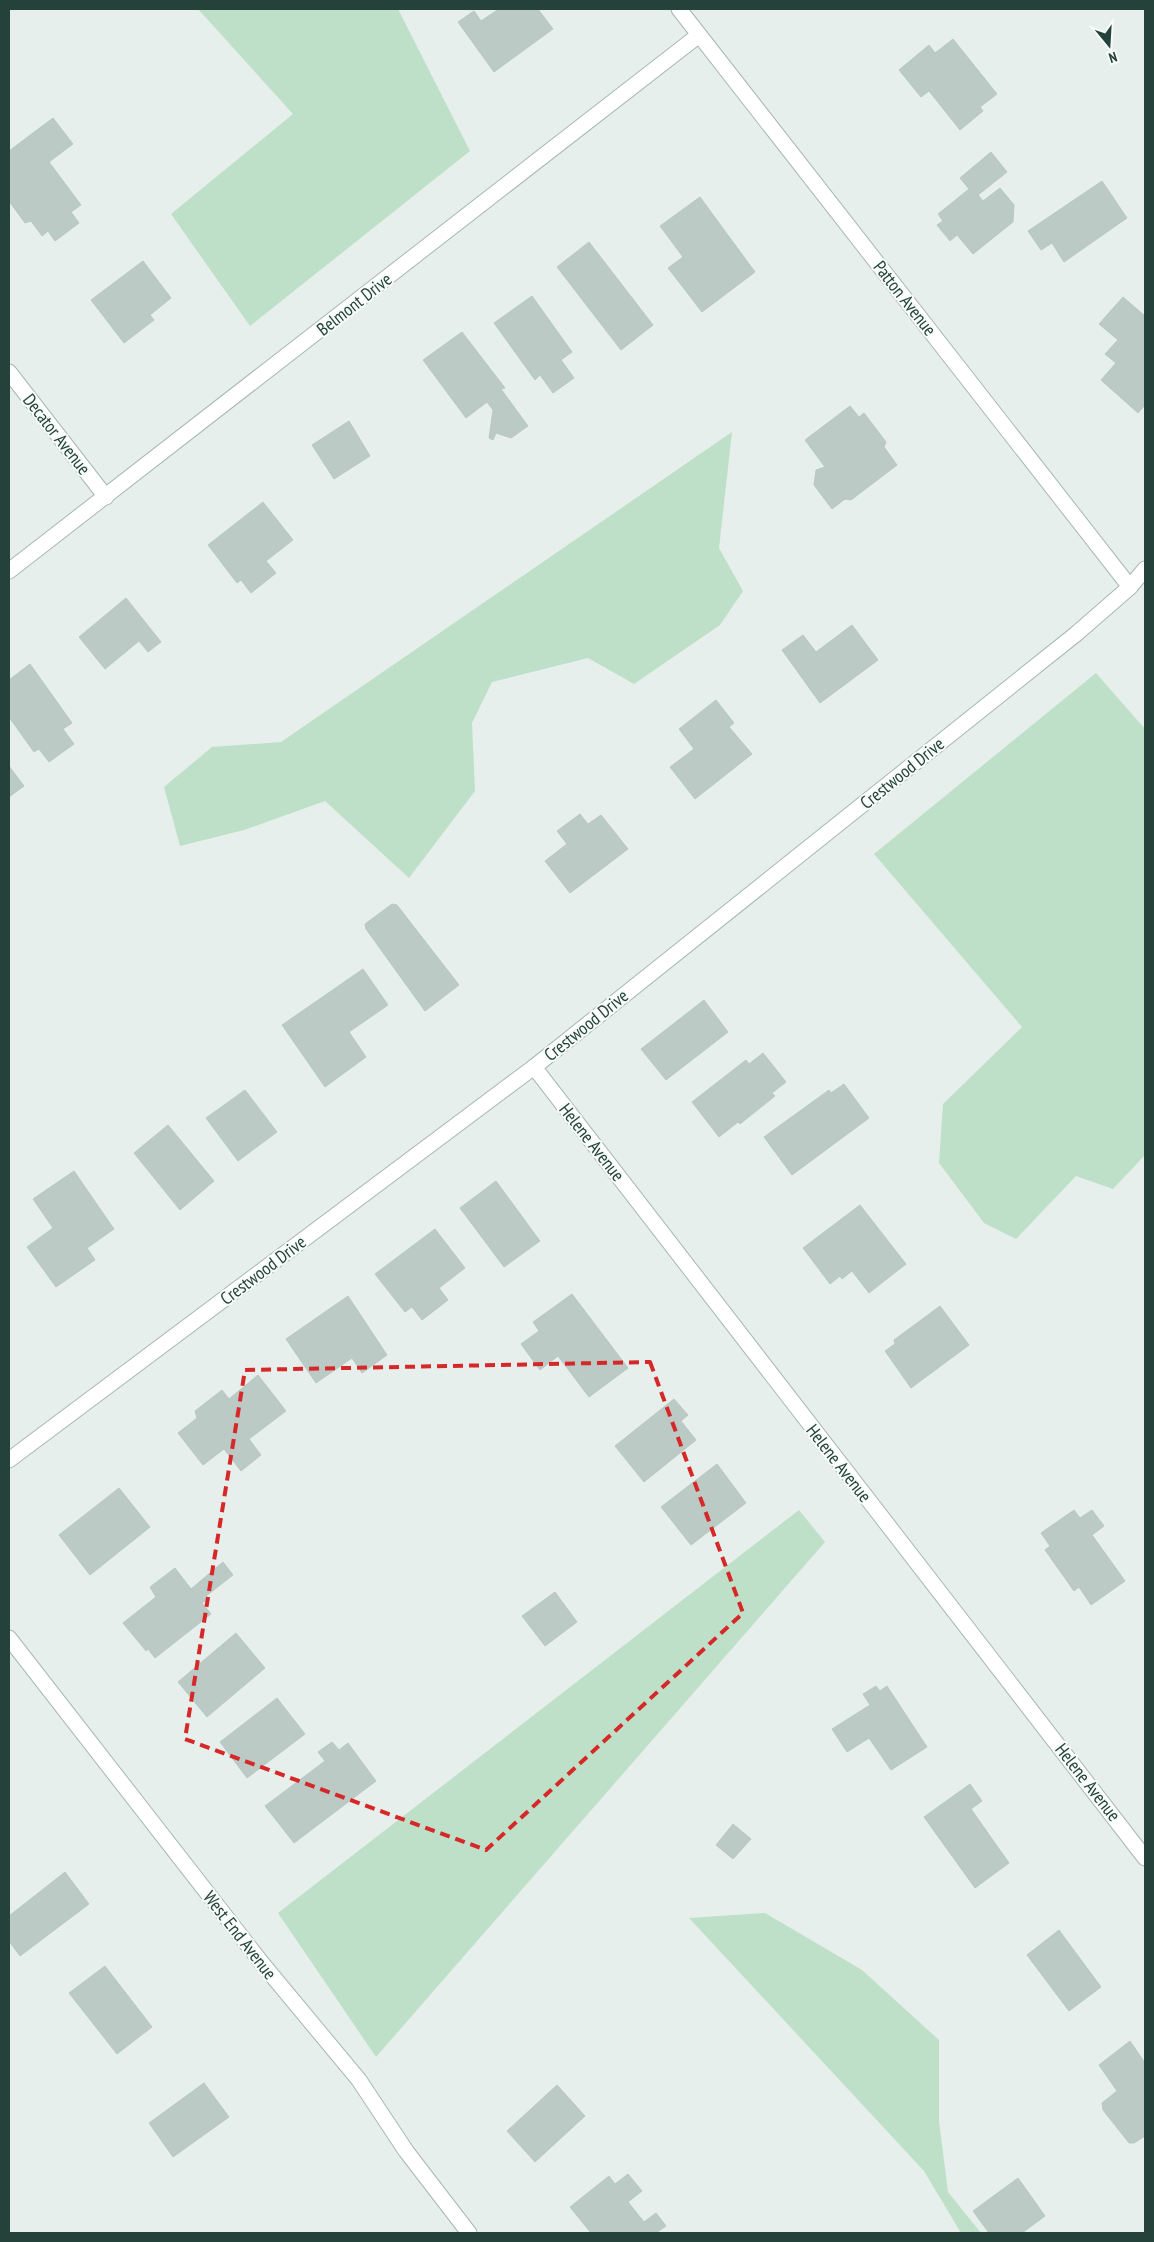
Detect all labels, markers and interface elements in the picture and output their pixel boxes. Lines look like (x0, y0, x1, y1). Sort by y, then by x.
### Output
north arrow (1084, 20, 1134, 70)
text: N (1107, 48, 1119, 67)
street label: Patton Avenue (869, 256, 941, 340)
street label: Belmont Drive (312, 268, 396, 340)
street label: Decator Avenue (18, 389, 96, 479)
street label: Crestwood Drive (855, 732, 949, 814)
street label: Crestwood Drive (539, 984, 633, 1066)
street label: Helene Avenue (554, 1098, 630, 1186)
street label: Crestwood Drive (215, 1230, 311, 1310)
street label: Helene Avenue (801, 1419, 877, 1507)
street label: Helene Avenue (1050, 1738, 1126, 1826)
street label: West End Avenue (198, 1886, 282, 1984)

